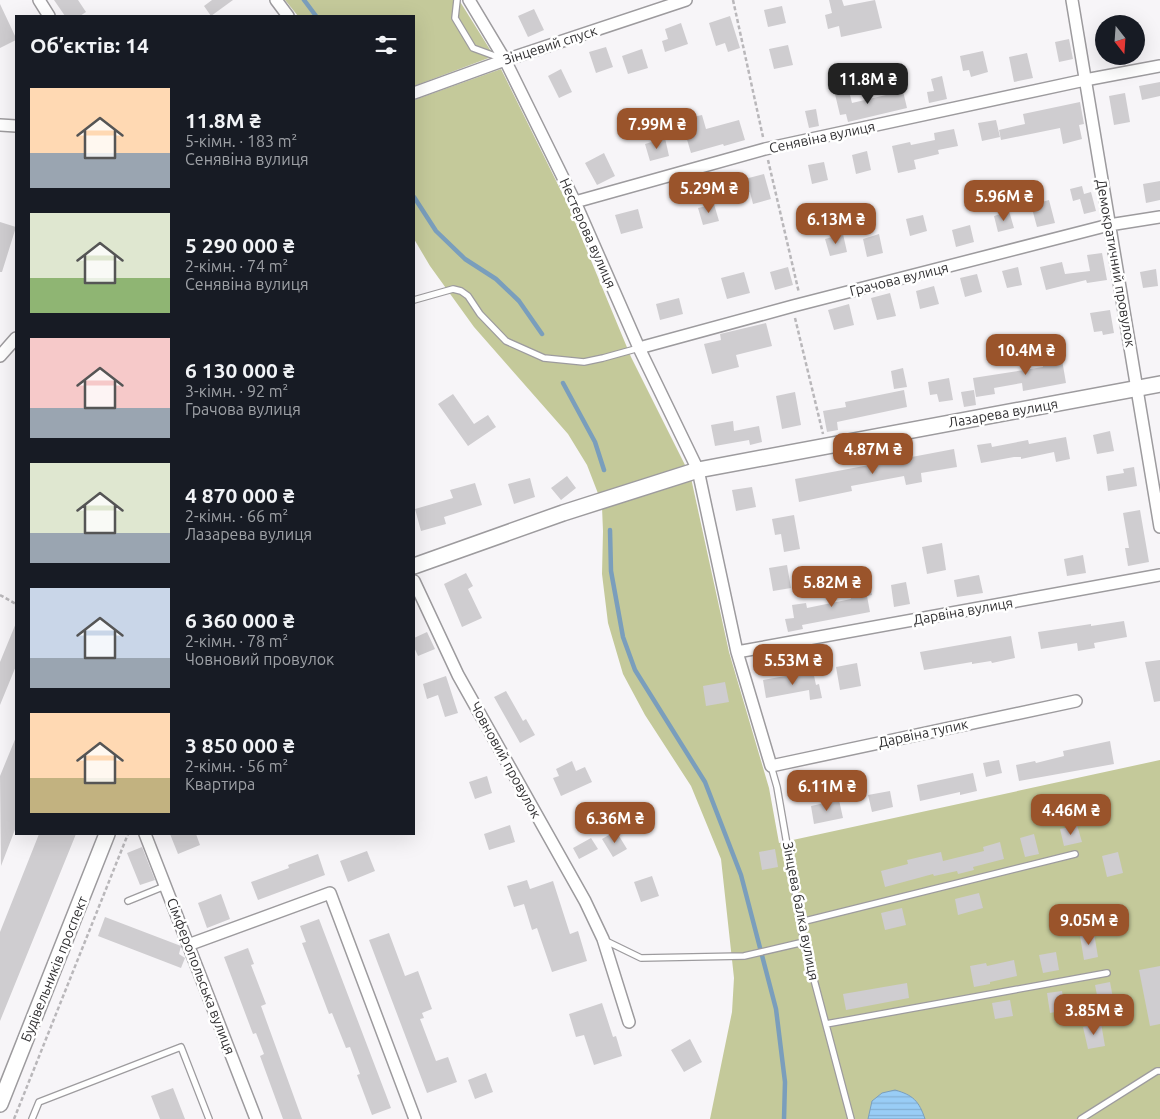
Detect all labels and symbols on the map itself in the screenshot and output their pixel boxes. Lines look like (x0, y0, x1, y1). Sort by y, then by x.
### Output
north arrow (1095, 15, 1145, 65)
street label: Зінцевий спуск (501, 22, 599, 68)
pin: 11.8M ₴ (822, 62, 914, 105)
pin: 7.99M ₴ (611, 108, 703, 150)
street label: Сенявіна вулиця (767, 118, 877, 156)
pin: 5.29M ₴ (663, 172, 755, 214)
street label: Нестерова вулиця (556, 175, 620, 291)
street label: Демократичний провулок (1093, 178, 1139, 348)
pin: 5.96M ₴ (958, 180, 1050, 222)
pin: 6.13M ₴ (790, 202, 882, 245)
street label: Грачова вулиця (848, 259, 950, 299)
pin: 10.4M ₴ (980, 334, 1072, 376)
street label: Лазарева вулиця (947, 395, 1059, 431)
pin: 4.87M ₴ (827, 432, 919, 475)
pin: 5.82M ₴ (786, 566, 878, 608)
street label: Дарвіна вулиця (912, 594, 1014, 628)
pin: 5.53M ₴ (747, 644, 839, 686)
street label: Човновий провулок (467, 699, 545, 821)
street label: Дарвіна тупик (877, 716, 969, 750)
pin: 6.11M ₴ (781, 770, 873, 812)
pin: 4.46M ₴ (1025, 794, 1117, 836)
pin: 6.36M ₴ (569, 802, 661, 844)
street label: Зінцева балка вулиця (780, 840, 822, 982)
street label: Будівельників проспект (17, 894, 91, 1044)
street label: Сімферопольська вулиця (164, 896, 238, 1056)
pin: 9.05M ₴ (1043, 904, 1135, 946)
pin: 3.85M ₴ (1048, 994, 1140, 1036)

